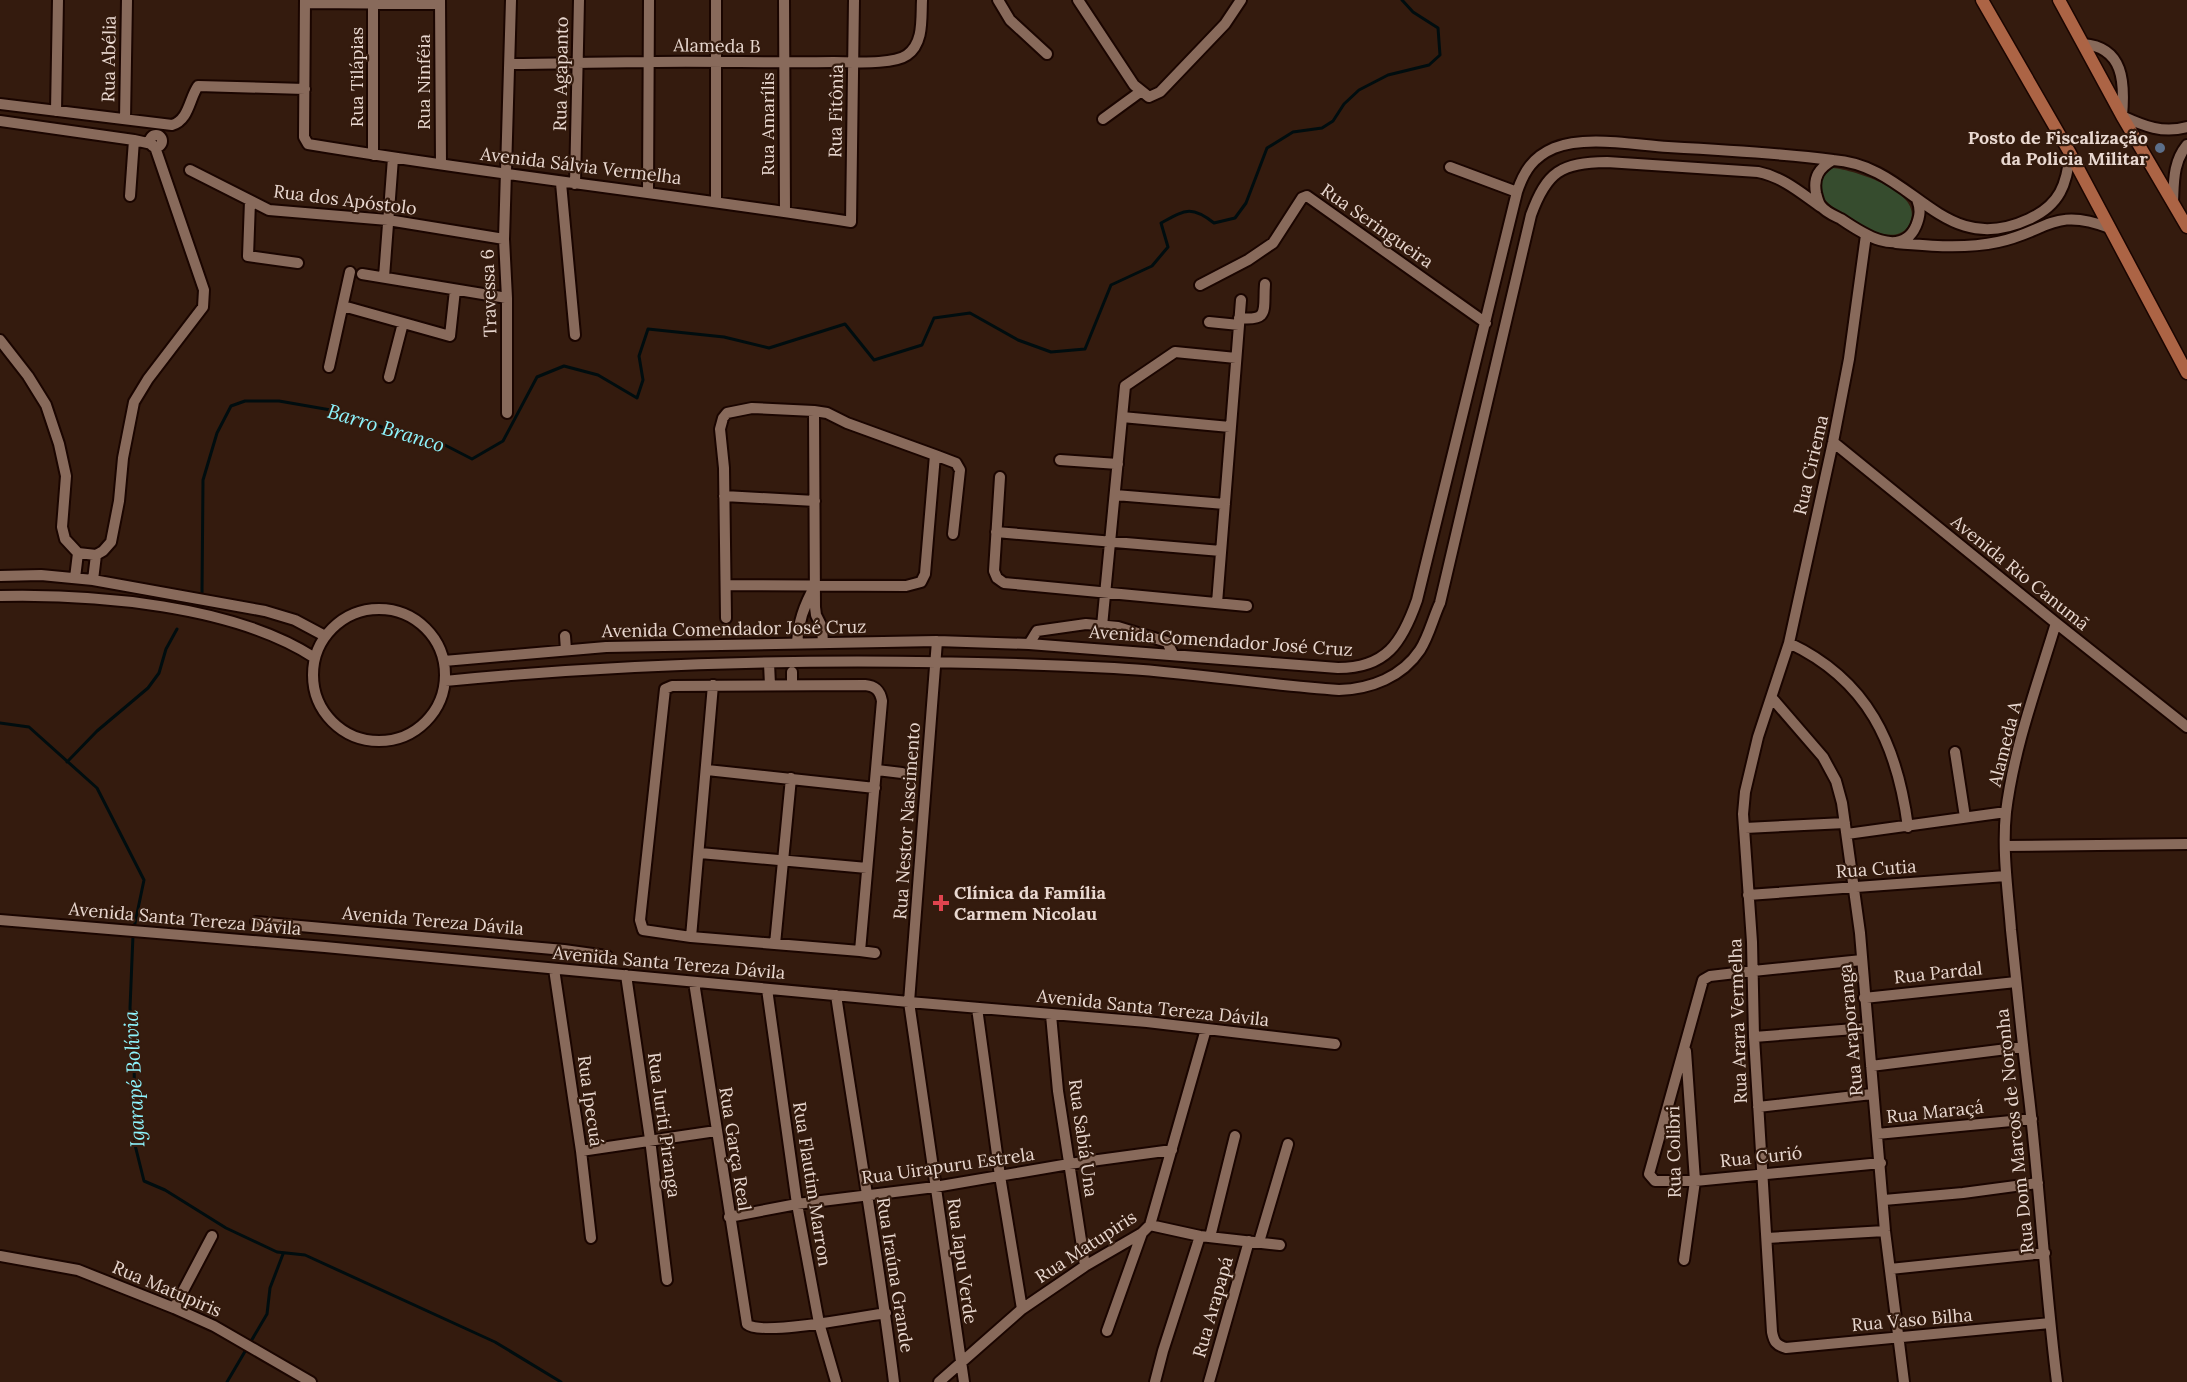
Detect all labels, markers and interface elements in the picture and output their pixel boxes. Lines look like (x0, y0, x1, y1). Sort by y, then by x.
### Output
street label: Rua Abélia (96, 15, 121, 103)
street label: Rua Agapanto (548, 16, 573, 132)
street label: Rua Tilápias (345, 27, 368, 127)
street label: Alameda B (672, 33, 761, 58)
street label: Rua Ninféia (412, 34, 435, 130)
street label: Rua Fitônia (823, 64, 848, 158)
street label: Rua Amarílis (756, 72, 779, 176)
place label: Posto de Fiscalização da Policia Militar (1968, 126, 2148, 170)
marker: Posto de Fiscalização da Policia Militar (2153, 141, 2167, 155)
street label: Avenida Sálvia Vermelha (478, 142, 683, 189)
street label: Rua Seringueira (1317, 178, 1438, 273)
street label: Rua dos Apóstolo (272, 179, 418, 220)
street label: Travessa 6 (475, 249, 502, 337)
water label: Barro Branco (324, 398, 448, 457)
street label: Rua Ciriema (1788, 413, 1833, 517)
street label: Avenida Rio Canumã (1946, 509, 2094, 635)
street label: Avenida Comendador José Cruz (601, 615, 866, 642)
street label: Avenida Comendador José Cruz (1087, 620, 1354, 661)
street label: Alameda A (1983, 698, 2026, 790)
street label: Rua Nestor Nascimento (888, 722, 925, 920)
street label: Rua Cutia (1835, 854, 1917, 883)
place label: Clínica da Família Carmem Nicolau (954, 881, 1107, 925)
marker: Clínica da Família Carmem Nicolau (932, 894, 950, 912)
street label: Avenida Santa Tereza Dávila (67, 897, 302, 940)
street label: Avenida Tereza Dávila (340, 901, 525, 940)
street label: Rua Arara Vermelha (1723, 938, 1752, 1104)
street label: Avenida Santa Tereza Dávila (551, 941, 786, 984)
street label: Rua Pardal (1893, 956, 1983, 989)
street label: Rua Araporanga (1833, 963, 1868, 1097)
street label: Avenida Santa Tereza Dávila (1035, 984, 1270, 1031)
street label: Rua Dom Marcos de Noronha (1990, 1008, 2039, 1255)
water label: Igarapé Bolívia (117, 1010, 150, 1148)
street label: Rua Juriti Piranga (643, 1051, 686, 1199)
street label: Rua Ipecuá (573, 1054, 608, 1148)
street label: Rua Sabiá Una (1064, 1077, 1103, 1198)
street label: Rua Garça Real (714, 1085, 757, 1213)
street label: Rua Maraçá (1885, 1095, 1985, 1128)
street label: Rua Flautim Marron (788, 1100, 837, 1268)
street label: Rua Colibri (1661, 1106, 1686, 1198)
street label: Rua Curió (1719, 1141, 1803, 1172)
street label: Rua Uirapuru Estrela (860, 1142, 1036, 1189)
street label: Rua Iraúna Grande (872, 1196, 919, 1354)
street label: Rua Japu Verde (942, 1196, 983, 1326)
street label: Rua Matupiris (1031, 1205, 1141, 1288)
street label: Rua Arapapá (1187, 1254, 1238, 1360)
street label: Rua Matupiris (109, 1255, 225, 1322)
street label: Rua Vaso Bilha (1851, 1303, 1973, 1336)

